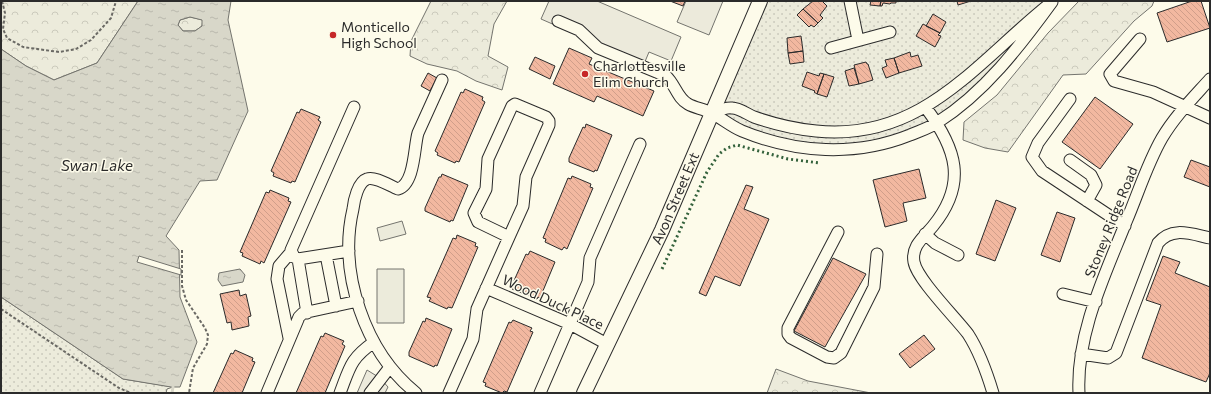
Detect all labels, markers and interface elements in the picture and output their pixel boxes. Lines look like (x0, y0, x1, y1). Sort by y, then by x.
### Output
place label: Monticello High School (341, 18, 417, 51)
marker: Monticello High School (328, 30, 338, 40)
place label: Charlottesville Elim Church (593, 57, 686, 90)
marker: Charlottesville Elim Church (580, 69, 590, 79)
street label: Avon Street Ext (647, 149, 702, 247)
water label: Swan Lake (61, 156, 133, 174)
street label: Stoney Ridge Road (1080, 164, 1141, 280)
street label: Wood Duck Place (500, 271, 607, 333)

